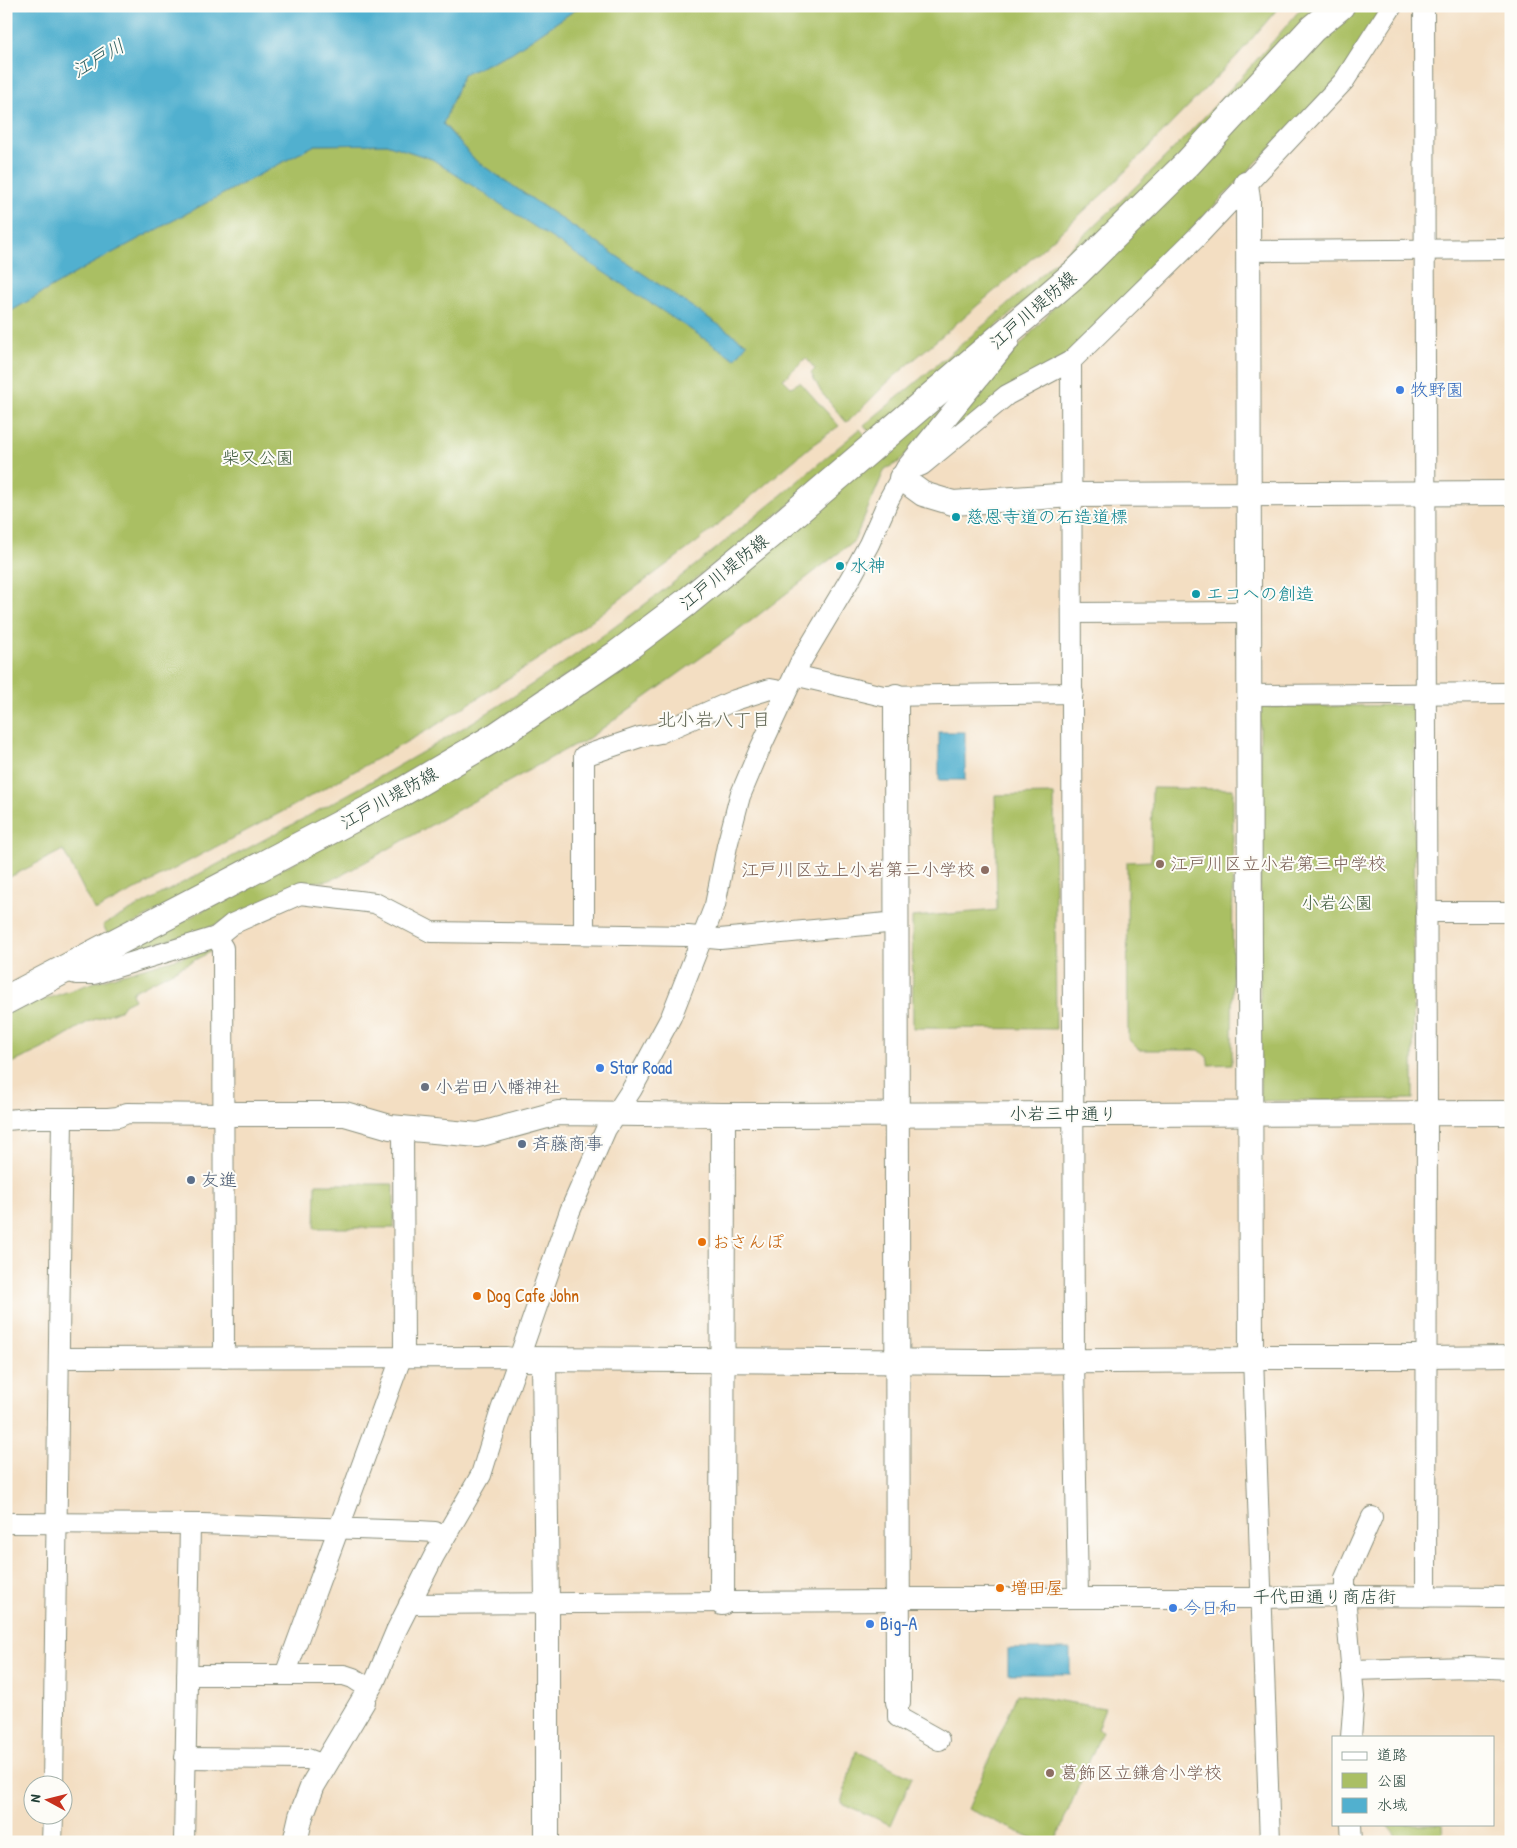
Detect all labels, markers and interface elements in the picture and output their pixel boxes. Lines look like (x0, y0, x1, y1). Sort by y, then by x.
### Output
water label: 江戸川 (67, 32, 129, 84)
street label: 江戸川堤防線 (984, 265, 1082, 354)
place label: 牧野園 (1410, 377, 1464, 402)
marker: 牧野園 (1394, 384, 1406, 396)
park label: 柴又公園 (222, 445, 294, 470)
place label: 慈恩寺道の石造道標 (966, 504, 1128, 529)
marker: 慈恩寺道の石造道標 (950, 511, 962, 523)
street label: 江戸川堤防線 (674, 528, 774, 615)
place label: 水神 (850, 553, 886, 578)
marker: 水神 (834, 560, 846, 572)
place label: エコへの創造 (1206, 581, 1314, 606)
marker: エコへの創造 (1190, 588, 1202, 600)
district label: 北小岩八丁目 (657, 706, 771, 732)
street label: 江戸川堤防線 (335, 760, 442, 835)
place label: 江戸川区立小岩第三中学校 (1170, 851, 1386, 876)
place label: 江戸川区立上小岩第二小学校 (741, 857, 975, 882)
marker: 江戸川区立小岩第三中学校 (1154, 858, 1166, 870)
marker: 江戸川区立上小岩第二小学校 (979, 864, 991, 876)
park label: 小岩公園 (1301, 890, 1373, 915)
place label: Star Road (610, 1055, 672, 1080)
marker: Star Road (594, 1062, 606, 1074)
place label: 小岩田八幡神社 (435, 1074, 561, 1099)
marker: 小岩田八幡神社 (419, 1081, 431, 1093)
street label: 小岩三中通り (1009, 1101, 1117, 1126)
place label: 斉藤商事 (532, 1131, 604, 1156)
marker: 斉藤商事 (516, 1138, 528, 1150)
place label: 友進 (201, 1167, 237, 1192)
marker: 友進 (185, 1174, 197, 1186)
place label: おさんぽ (712, 1229, 784, 1254)
marker: おさんぽ (696, 1236, 708, 1248)
place label: Dog Cafe John (487, 1283, 579, 1308)
marker: Dog Cafe John (471, 1290, 483, 1302)
place label: 増田屋 (1010, 1575, 1064, 1600)
marker: 増田屋 (994, 1582, 1006, 1594)
street label: 千代田通り商店街 (1252, 1584, 1396, 1609)
place label: 今日和 (1183, 1595, 1237, 1620)
marker: 今日和 (1167, 1602, 1179, 1614)
place label: Big-A (880, 1611, 917, 1636)
marker: Big-A (864, 1618, 876, 1630)
legend (1332, 1736, 1494, 1826)
text: 道路 (1377, 1744, 1407, 1765)
place label: 葛飾区立鎌倉小学校 (1060, 1760, 1222, 1785)
marker: 葛飾区立鎌倉小学校 (1044, 1767, 1056, 1779)
text: 公園 (1377, 1770, 1407, 1791)
north arrow (22, 1776, 72, 1826)
text: N (25, 1793, 45, 1803)
text: 水域 (1377, 1794, 1407, 1815)

